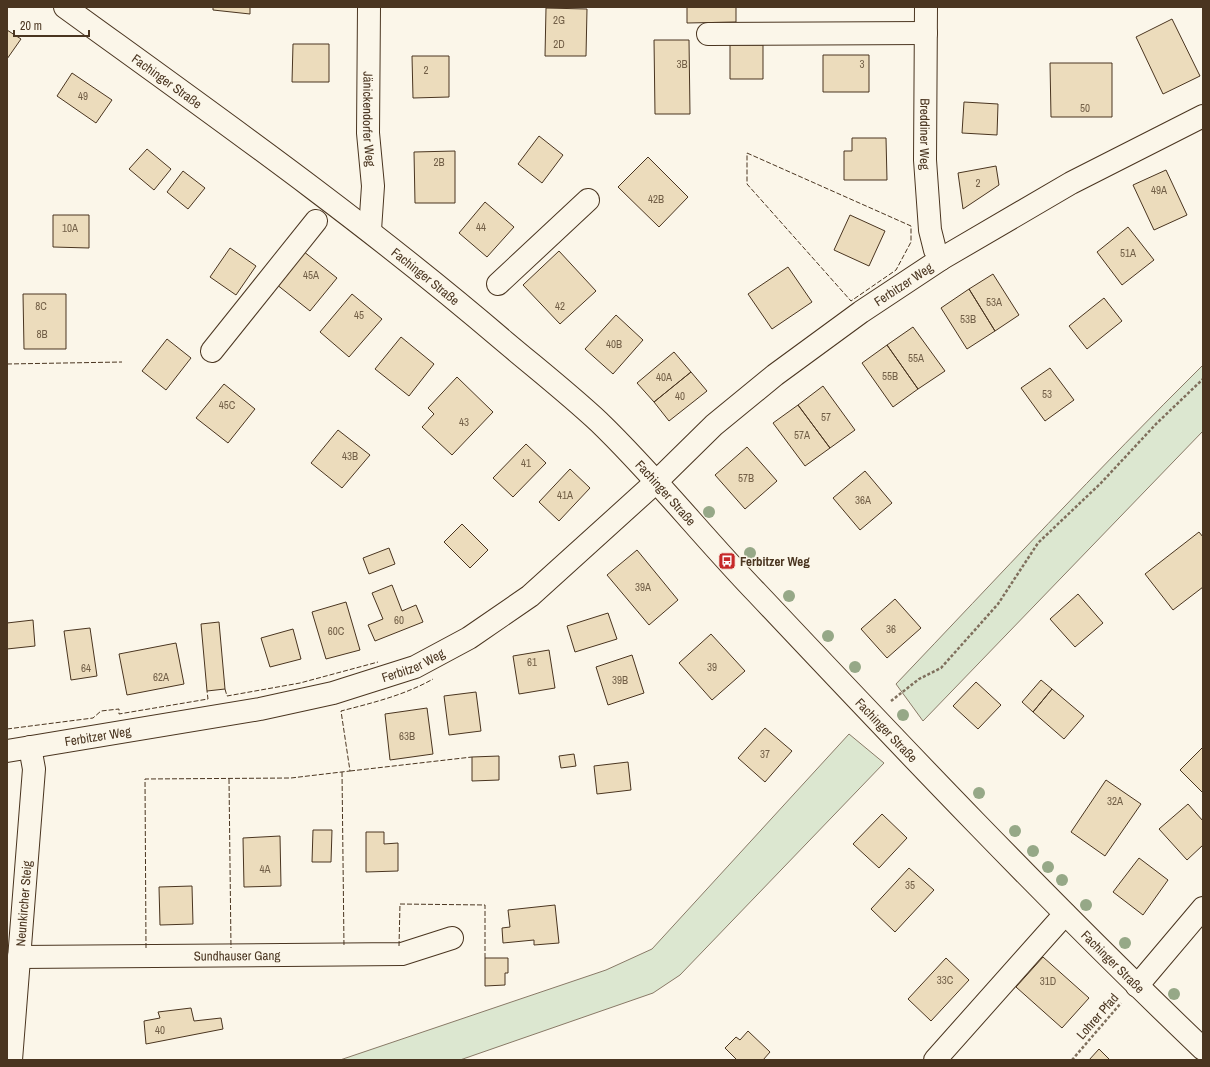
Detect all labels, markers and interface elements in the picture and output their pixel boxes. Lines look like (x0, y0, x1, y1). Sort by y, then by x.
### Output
scale bar (14, 12, 89, 38)
house number: 2G (553, 13, 565, 27)
text: 20 m (20, 18, 42, 34)
house number: 2D (553, 37, 565, 51)
street label: Fachinger Straße (128, 50, 205, 112)
house number: 3B (676, 57, 688, 71)
house number: 3 (859, 57, 865, 71)
house number: 2 (423, 63, 429, 77)
street label: Jänickendorfer Weg (359, 71, 379, 167)
house number: 49 (78, 89, 88, 103)
street label: Breddiner Weg (916, 98, 934, 170)
house number: 50 (1080, 101, 1090, 115)
house number: 2B (433, 155, 445, 169)
house number: 2 (975, 176, 981, 190)
house number: 49A (1151, 183, 1168, 197)
house number: 42B (648, 192, 664, 206)
house number: 44 (476, 220, 486, 234)
house number: 10A (62, 221, 79, 235)
street label: Fachinger Straße (388, 244, 463, 309)
house number: 51A (1120, 246, 1137, 260)
street label: Ferbitzer Weg (871, 259, 936, 310)
house number: 45A (303, 268, 320, 282)
house number: 53A (986, 295, 1003, 309)
house number: 8C (35, 299, 47, 313)
house number: 42 (555, 299, 565, 313)
house number: 45 (354, 308, 364, 322)
house number: 53B (960, 312, 976, 326)
house number: 8B (36, 327, 48, 341)
house number: 40B (606, 337, 622, 351)
house number: 55A (908, 351, 925, 365)
house number: 55B (882, 369, 898, 383)
house number: 40A (656, 370, 673, 384)
house number: 53 (1042, 387, 1052, 401)
house number: 40 (675, 389, 685, 403)
house number: 45C (219, 398, 236, 412)
house number: 57 (821, 410, 831, 424)
house number: 43 (459, 415, 469, 429)
house number: 57A (794, 428, 811, 442)
house number: 43B (342, 449, 358, 463)
house number: 41 (521, 456, 531, 470)
street label: Fachinger Straße (632, 457, 700, 529)
house number: 57B (738, 471, 754, 485)
house number: 41A (557, 488, 574, 502)
house number: 36A (855, 493, 872, 507)
bus stop icon: Ferbitzer Weg (717, 551, 737, 571)
place label: Ferbitzer Weg (740, 553, 810, 570)
house number: 39A (635, 580, 652, 594)
house number: 60 (394, 613, 404, 627)
house number: 36 (886, 622, 896, 636)
house number: 60C (328, 624, 345, 638)
street label: Ferbitzer Weg (380, 645, 448, 686)
house number: 61 (527, 655, 537, 669)
house number: 39 (707, 660, 717, 674)
house number: 64 (81, 661, 91, 675)
house number: 62A (153, 670, 170, 684)
house number: 39B (612, 673, 628, 687)
street label: Fachinger Straße (852, 694, 921, 766)
street label: Ferbitzer Weg (63, 723, 132, 750)
house number: 63B (399, 729, 415, 743)
house number: 37 (760, 747, 770, 761)
house number: 32A (1107, 794, 1124, 808)
street label: Neunkircher Steig (12, 860, 36, 947)
house number: 4A (259, 862, 271, 876)
house number: 35 (905, 878, 915, 892)
street label: Fachinger Straße (1077, 927, 1148, 997)
street label: Sundhauser Gang (194, 947, 280, 965)
house number: 33C (937, 973, 954, 987)
house number: 31D (1040, 974, 1056, 988)
street label: Lohrer Pfad (1073, 990, 1122, 1043)
house number: 40 (155, 1023, 165, 1037)

